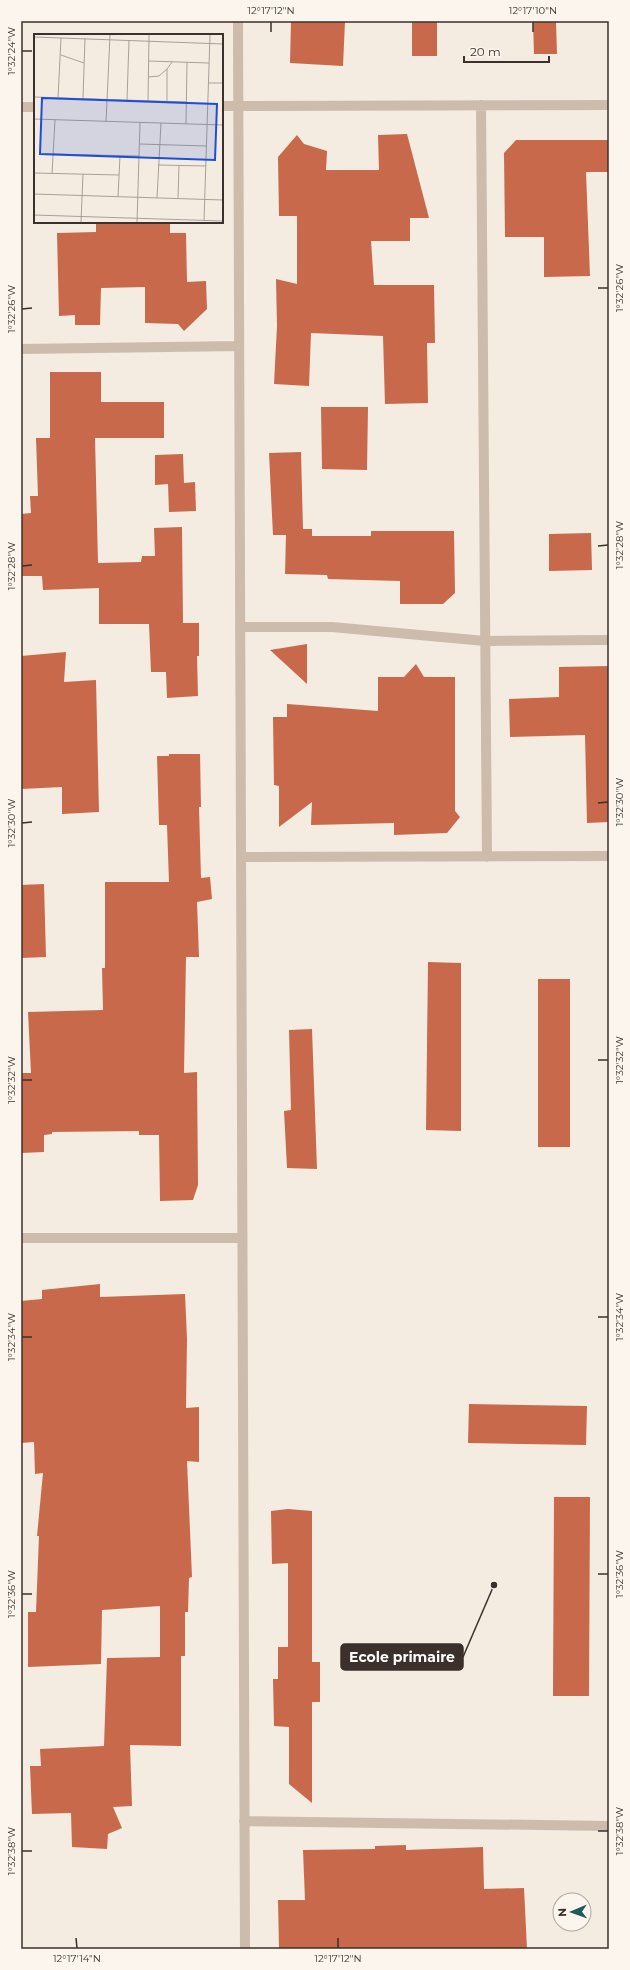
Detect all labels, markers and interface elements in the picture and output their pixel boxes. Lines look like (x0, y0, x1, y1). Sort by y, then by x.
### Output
text: 12°17'12"N (247, 4, 295, 17)
text: 12°17'10"N (509, 4, 557, 17)
text: 1°32'24"W (5, 27, 18, 75)
inset map (34, 34, 223, 223)
scale bar (464, 38, 549, 64)
text: 20 m (470, 44, 501, 59)
text: 1°32'26"W (613, 264, 626, 312)
text: 1°32'26"W (5, 285, 18, 333)
text: 1°32'28"W (613, 521, 626, 569)
text: 1°32'28"W (5, 542, 18, 590)
text: 1°32'30"W (613, 778, 626, 826)
text: 1°32'30"W (5, 799, 18, 847)
text: 1°32'32"W (613, 1036, 626, 1084)
text: 1°32'32"W (5, 1056, 18, 1104)
text: 1°32'34"W (613, 1293, 626, 1341)
text: 1°32'34"W (5, 1313, 18, 1361)
text: 1°32'36"W (613, 1550, 626, 1598)
text: 1°32'36"W (5, 1570, 18, 1618)
callout: Ecole primaire (341, 1644, 463, 1670)
text: Ecole primaire (349, 1648, 455, 1666)
text: 1°32'38"W (613, 1807, 626, 1855)
text: 1°32'38"W (5, 1827, 18, 1875)
north arrow (552, 1892, 592, 1932)
text: N (555, 1908, 569, 1917)
text: 12°17'14"N (53, 1952, 101, 1965)
text: 12°17'12"N (314, 1952, 362, 1965)

